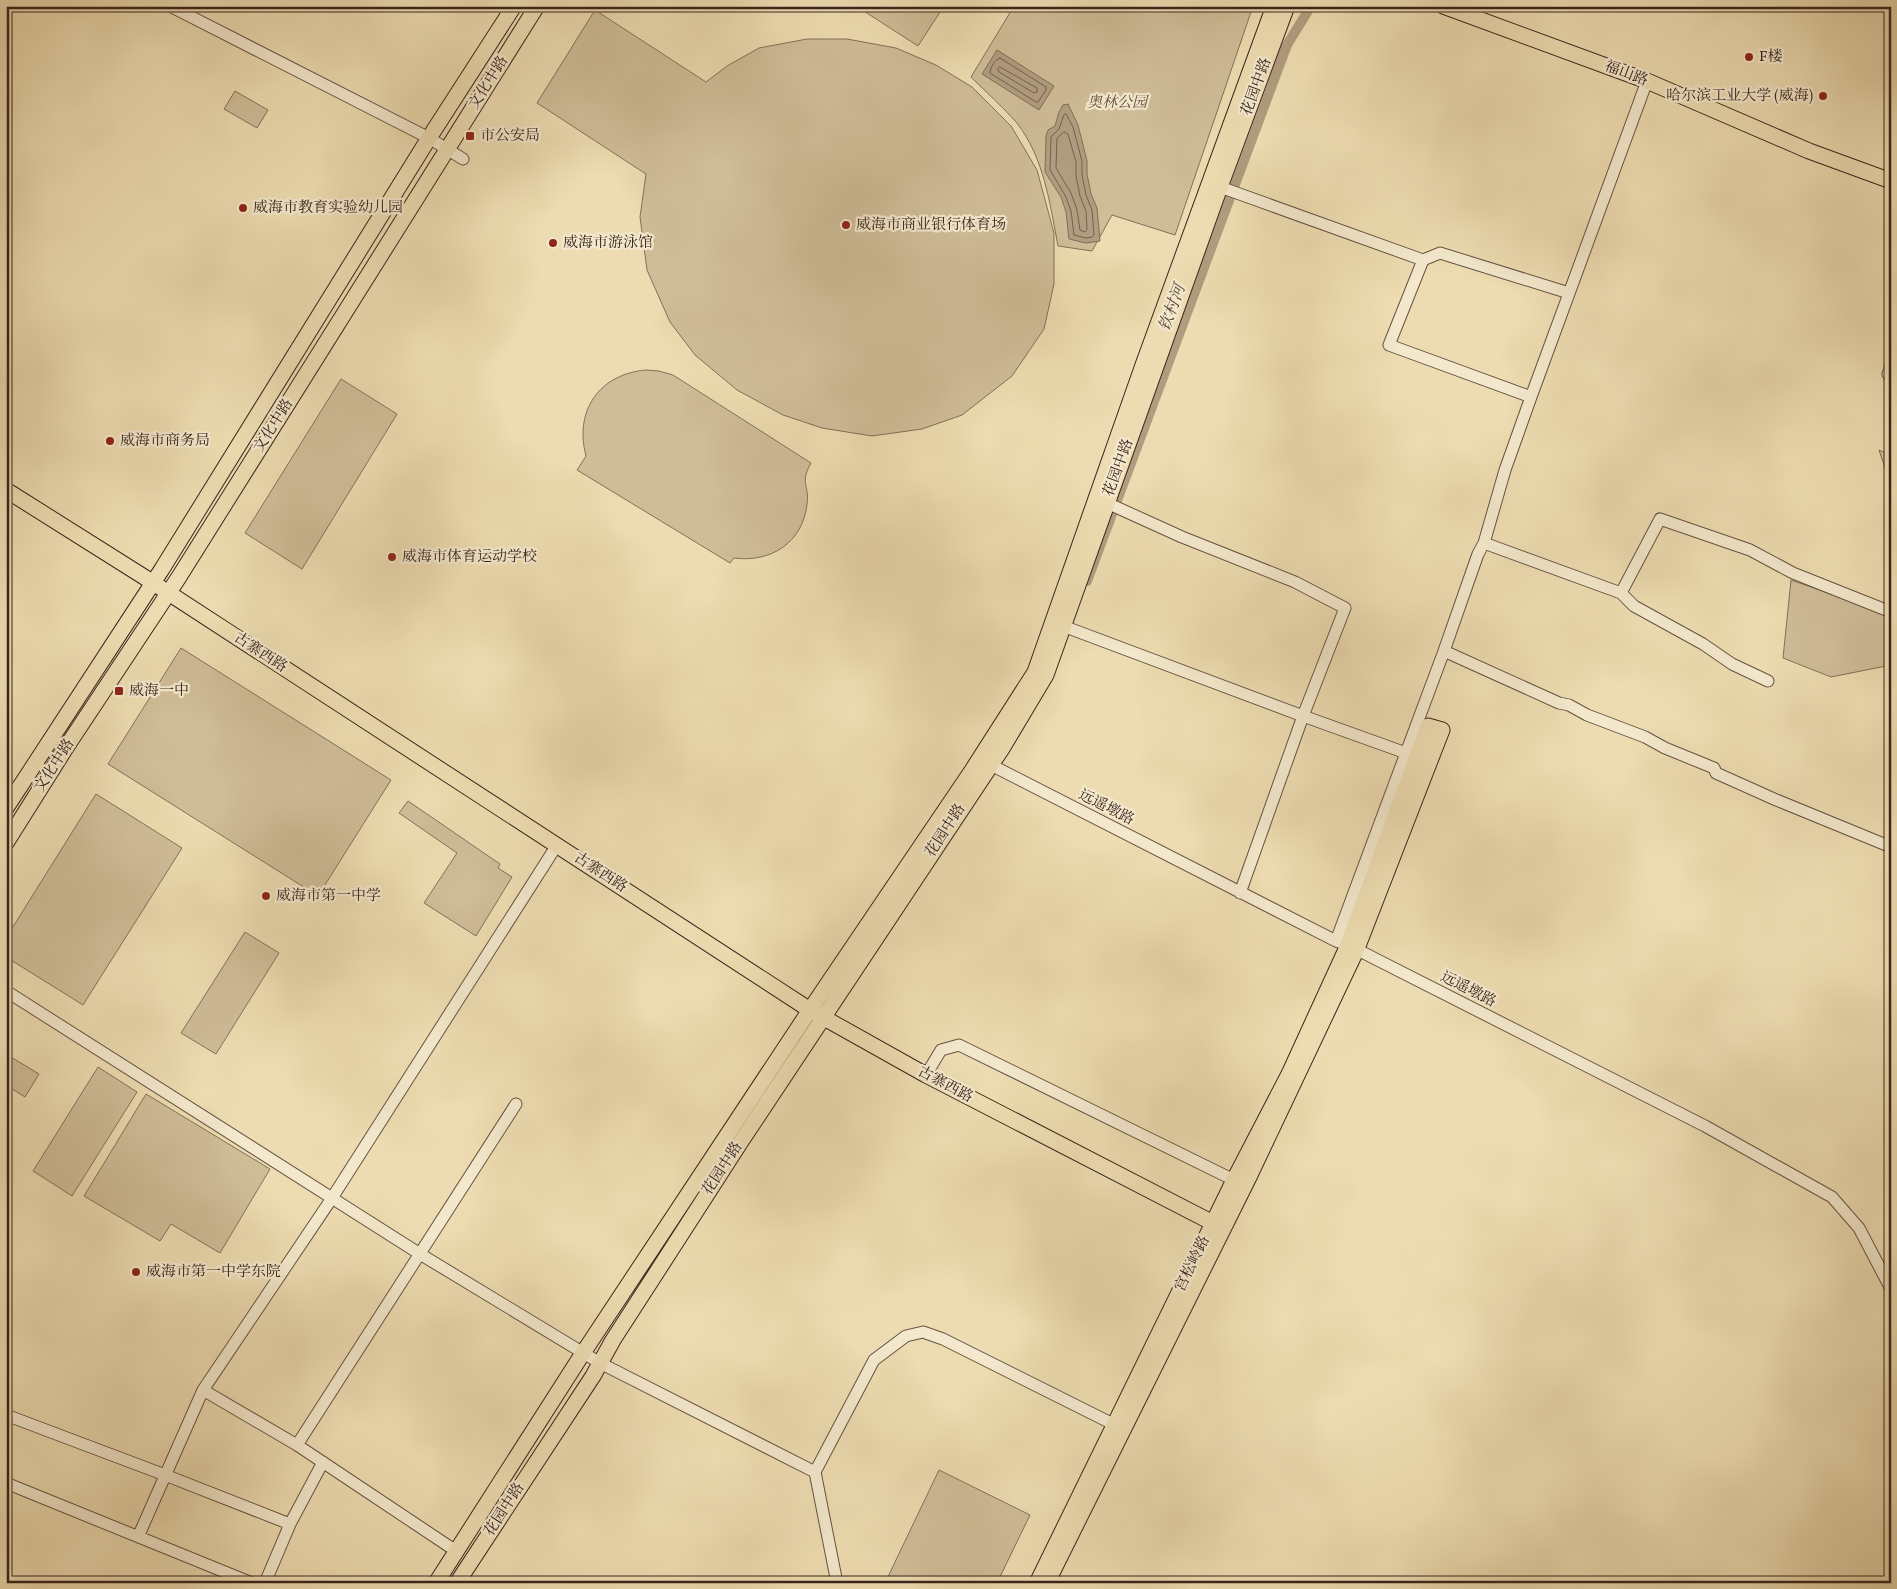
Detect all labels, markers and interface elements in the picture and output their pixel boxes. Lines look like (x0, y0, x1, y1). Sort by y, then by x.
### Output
place label: F楼 (1759, 47, 1782, 68)
marker: F楼 (1743, 51, 1755, 63)
street label: 文化中路 (464, 52, 514, 114)
street label: 花园中路 (1237, 55, 1277, 119)
street label: 福山路 (1601, 56, 1651, 92)
place label: 哈尔滨工业大学 (威海) (1666, 86, 1813, 107)
marker: 哈尔滨工业大学 (威海) (1817, 90, 1829, 102)
park label: 奥林公园 (1087, 93, 1149, 114)
place label: 市公安局 (480, 126, 540, 147)
marker: 市公安局 (464, 130, 476, 142)
place label: 威海市教育实验幼儿园 (253, 198, 403, 219)
marker: 威海市教育实验幼儿园 (237, 202, 249, 214)
place label: 威海市商业银行体育场 (856, 215, 1006, 236)
marker: 威海市商业银行体育场 (840, 219, 852, 231)
place label: 威海市游泳馆 (563, 233, 653, 254)
marker: 威海市游泳馆 (547, 237, 559, 249)
water label: 钦村河 (1154, 279, 1193, 334)
street label: 文化中路 (249, 395, 299, 457)
place label: 威海市商务局 (120, 431, 210, 452)
marker: 威海市商务局 (104, 435, 116, 447)
street label: 花园中路 (1099, 436, 1139, 500)
place label: 威海市体育运动学校 (402, 547, 537, 568)
marker: 威海市体育运动学校 (386, 551, 398, 563)
street label: 古寨西路 (229, 628, 291, 678)
place label: 威海一中 (129, 681, 189, 702)
marker: 威海一中 (113, 685, 125, 697)
street label: 文化中路 (30, 735, 80, 797)
street label: 远遥墩路 (1074, 785, 1138, 831)
street label: 花园中路 (921, 800, 971, 862)
street label: 古寨西路 (569, 848, 631, 898)
place label: 威海市第一中学 (276, 886, 381, 907)
marker: 威海市第一中学 (260, 890, 272, 902)
street label: 远遥墩路 (1436, 967, 1500, 1013)
street label: 古寨西路 (914, 1062, 976, 1108)
street label: 花园中路 (698, 1138, 748, 1200)
street label: 宫松岭路 (1170, 1232, 1216, 1296)
place label: 威海市第一中学东院 (146, 1262, 281, 1283)
marker: 威海市第一中学东院 (130, 1266, 142, 1278)
street label: 花园中路 (480, 1479, 530, 1541)

